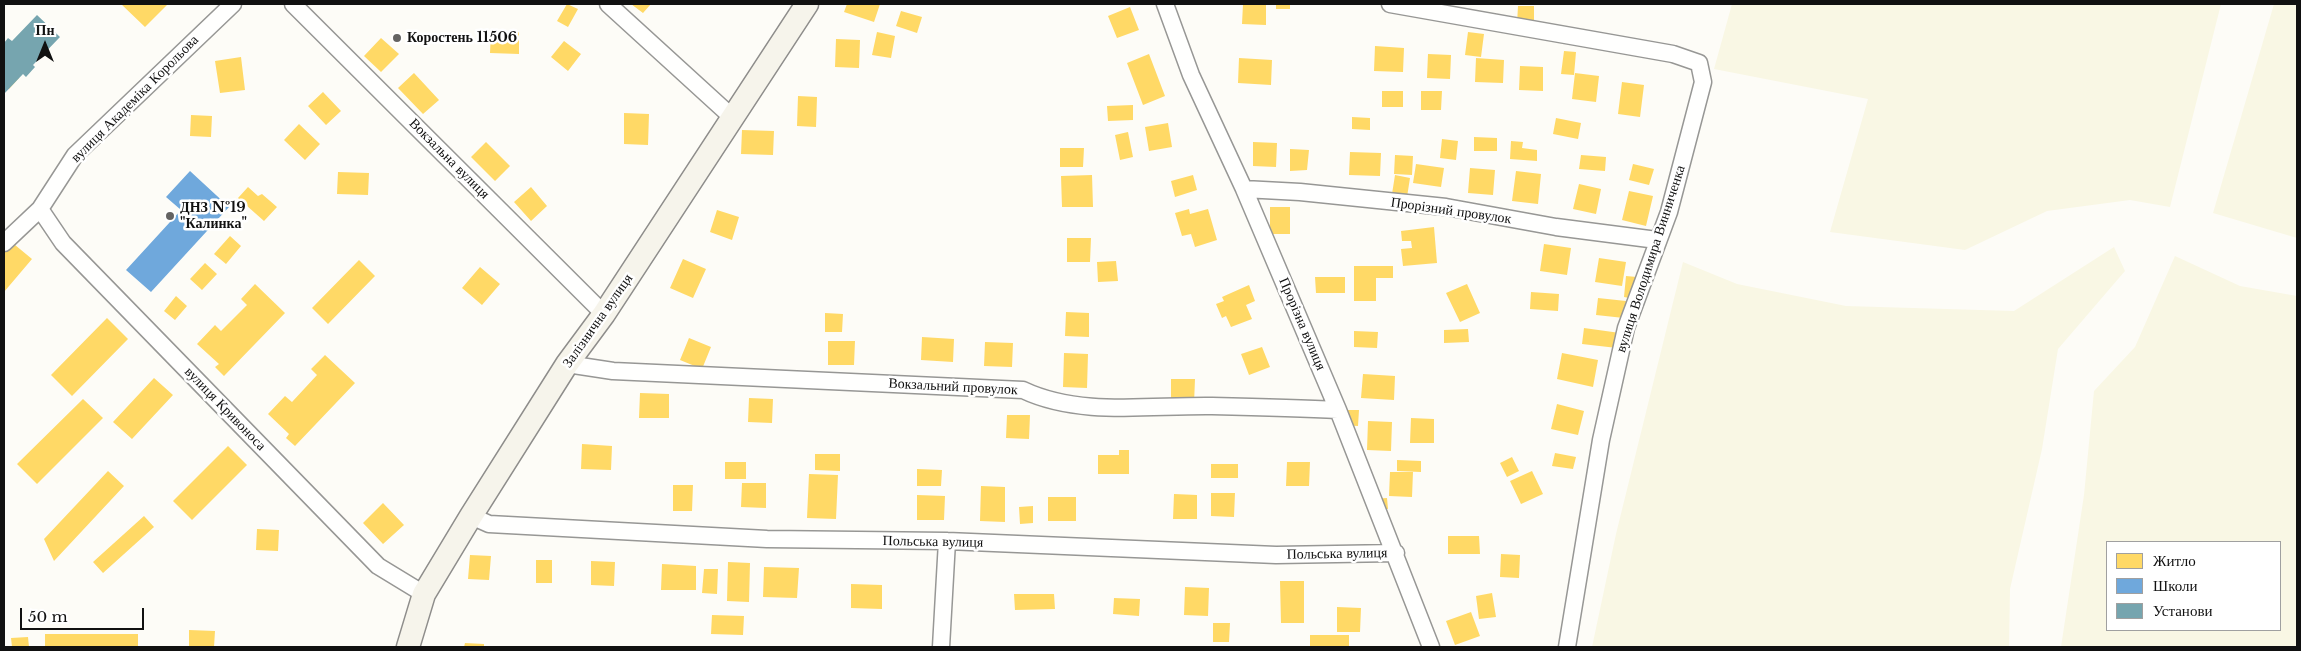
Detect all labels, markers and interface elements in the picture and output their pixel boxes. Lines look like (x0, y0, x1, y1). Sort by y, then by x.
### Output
north arrow (20, 20, 70, 70)
text: Пн (36, 21, 54, 39)
place label: Коростень 11506 (407, 30, 517, 46)
street label: вулиця Академіка Корольова (68, 32, 202, 166)
marker: Коростень 11506 (391, 32, 403, 44)
street label: Вокзальна вулиця (405, 115, 493, 203)
street label: вулиця Володимира Винниченка (1613, 163, 1689, 355)
street label: Прорізний провулок (1390, 194, 1512, 228)
place label: ДНЗ №19 "Калинка" (180, 200, 247, 232)
marker: ДНЗ №19 "Калинка" (164, 210, 176, 222)
street label: Залізнична вулиця (559, 271, 637, 371)
street label: Прорізна вулиця (1275, 275, 1329, 373)
street label: вулиця Кривоноса (181, 364, 269, 454)
street label: Вокзальний провулок (888, 375, 1018, 399)
street label: Польська вулиця (883, 533, 983, 551)
legend (2106, 541, 2281, 631)
street label: Польська вулиця (1287, 545, 1387, 563)
text: Житло (2153, 551, 2196, 570)
text: Школи (2153, 576, 2197, 595)
scale bar (22, 598, 146, 630)
text: Установи (2153, 601, 2213, 620)
text: 50 m (28, 607, 68, 626)

